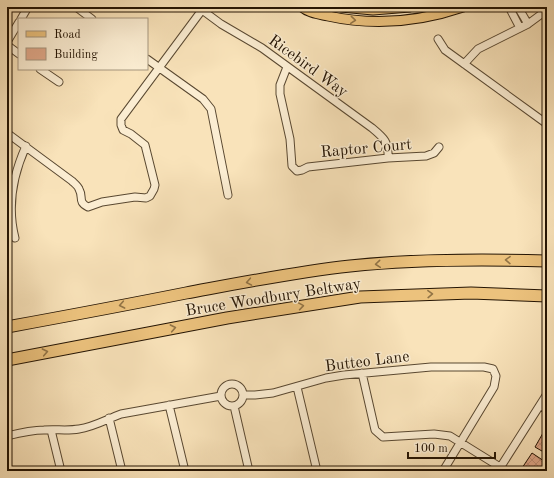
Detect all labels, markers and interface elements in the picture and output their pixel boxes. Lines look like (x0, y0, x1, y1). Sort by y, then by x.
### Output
one-way arrow (350, 16, 356, 25)
legend (18, 18, 148, 70)
text: Road (54, 29, 81, 41)
street label: Ricebird Way (265, 33, 351, 101)
text: Building (54, 49, 98, 61)
street label: Raptor Court (320, 137, 413, 161)
one-way arrow (505, 256, 511, 264)
one-way arrow (375, 259, 381, 268)
street label: Bruce Woodbury Beltway (184, 276, 363, 320)
one-way arrow (246, 277, 253, 285)
one-way arrow (427, 290, 433, 299)
one-way arrow (118, 301, 125, 309)
one-way arrow (298, 302, 304, 311)
one-way arrow (170, 324, 176, 333)
one-way arrow (42, 349, 48, 357)
street label: Butteo Lane (324, 349, 410, 375)
scale bar (408, 434, 495, 460)
text: 100 m (414, 443, 448, 455)

